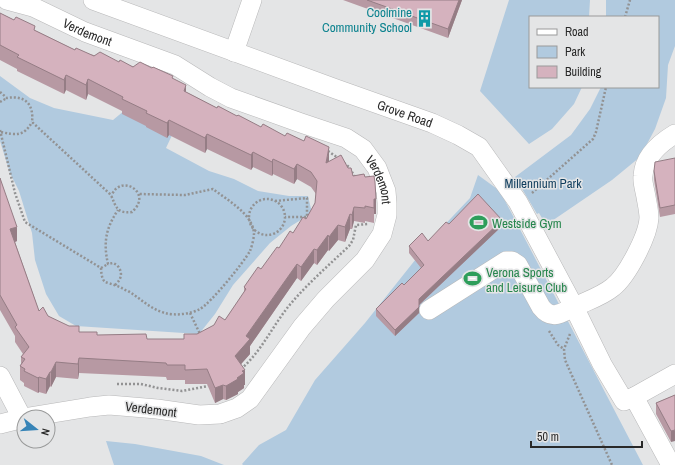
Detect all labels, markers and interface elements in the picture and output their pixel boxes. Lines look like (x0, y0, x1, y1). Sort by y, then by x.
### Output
place label: Coolmine Community School (322, 4, 412, 36)
building icon: Coolmine Community School (415, 9, 435, 29)
street label: Verdemont (60, 15, 114, 50)
legend (529, 16, 659, 88)
text: Road (565, 24, 589, 40)
text: Park (565, 44, 585, 60)
text: Building (565, 64, 602, 80)
street label: Grove Road (375, 96, 435, 132)
street label: Verdemont (361, 152, 395, 205)
park label: Millennium Park (504, 175, 582, 192)
sports icon: Westside Gym (469, 213, 489, 233)
place label: Westside Gym (492, 215, 562, 232)
place label: Verona Sports and Leisure Club (486, 264, 567, 296)
sports icon: Verona Sports and Leisure Club (463, 269, 483, 289)
street label: Verdemont (124, 398, 178, 421)
north arrow (16, 409, 56, 449)
scale bar (531, 423, 642, 449)
text: N (38, 427, 53, 437)
text: 50 m (537, 429, 559, 445)

